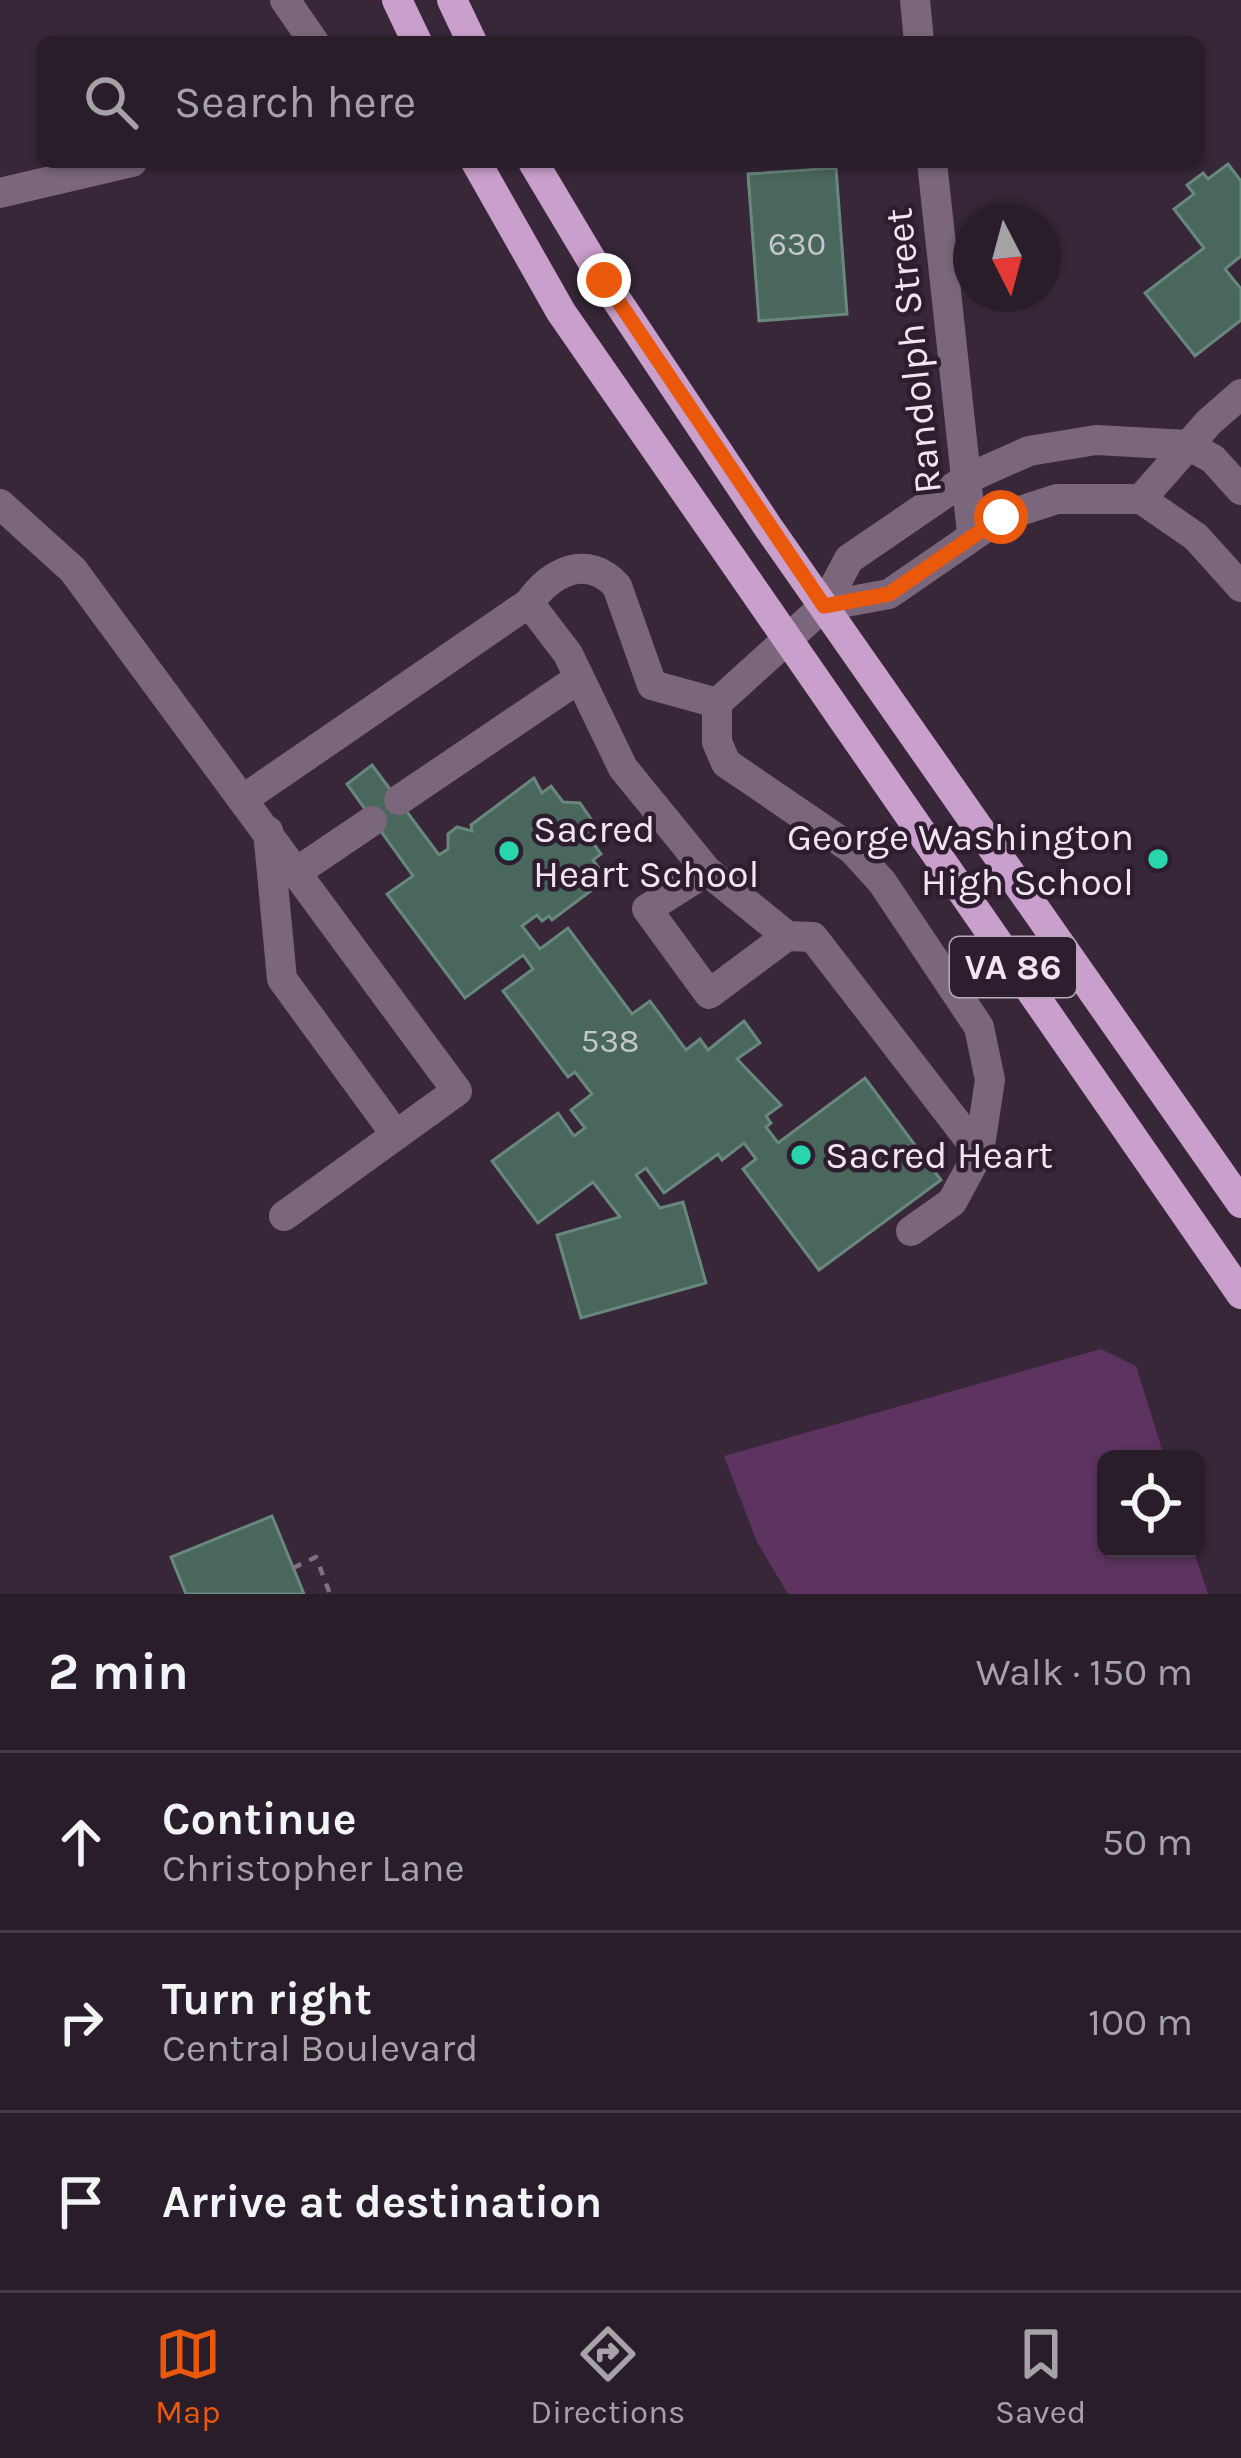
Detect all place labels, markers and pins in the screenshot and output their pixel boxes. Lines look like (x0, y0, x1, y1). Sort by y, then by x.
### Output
place label: Sacred Heart School (533, 806, 759, 897)
place label: George Washington High School (787, 814, 1134, 905)
marker: Sacred Heart School (496, 838, 522, 864)
marker: George Washington High School (1145, 846, 1171, 872)
place label: Sacred Heart (825, 1132, 1053, 1178)
marker: Sacred Heart (788, 1142, 814, 1168)

